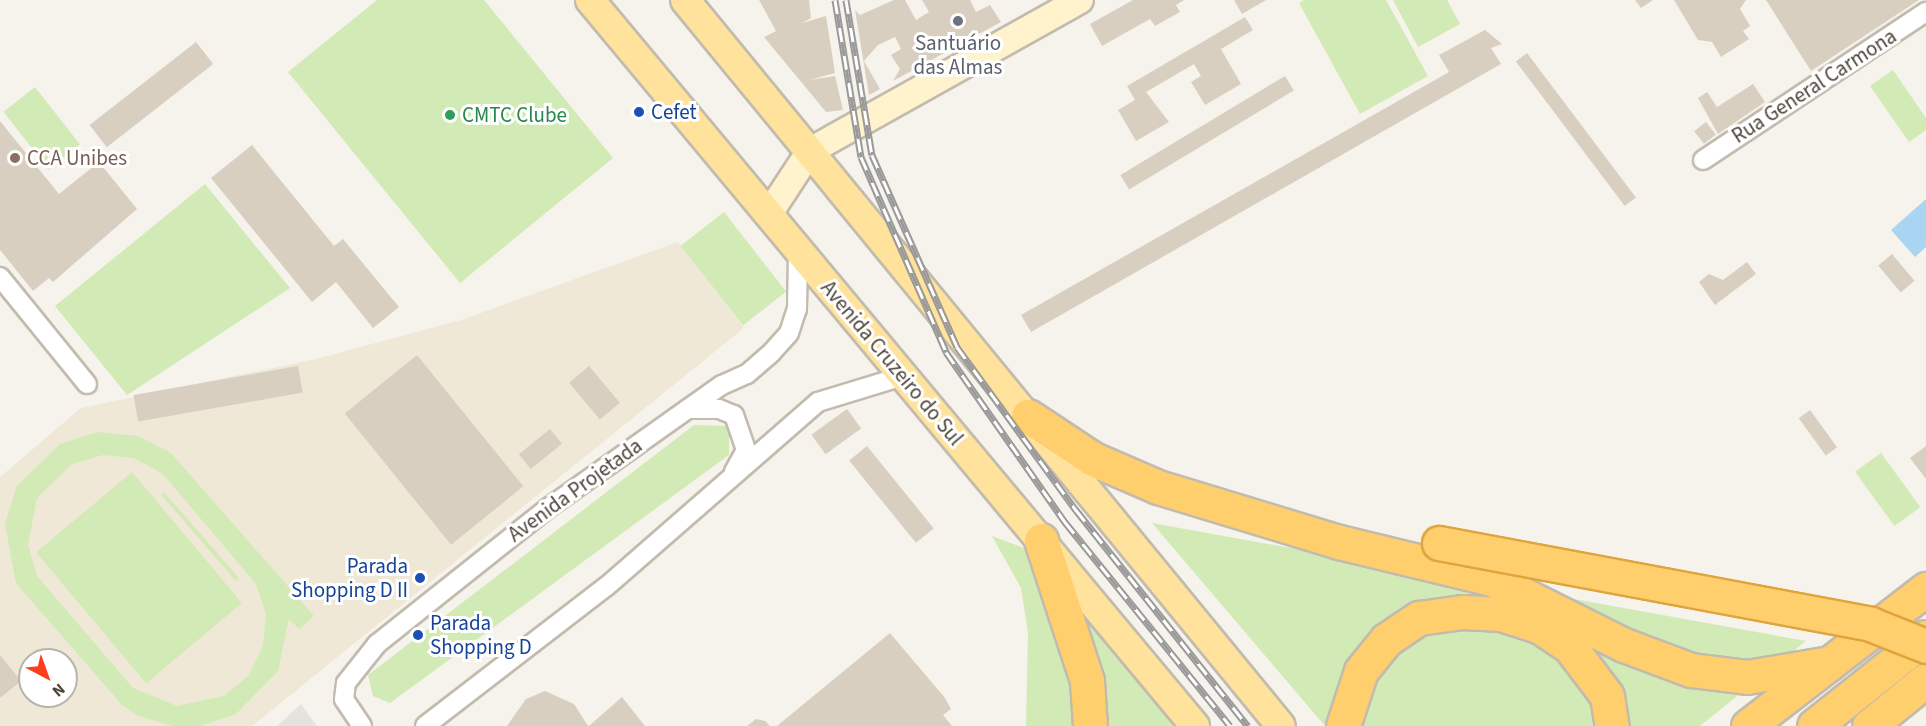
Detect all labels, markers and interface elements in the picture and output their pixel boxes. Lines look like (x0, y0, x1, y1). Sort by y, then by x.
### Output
marker: Santuário das Almas (951, 14, 965, 28)
street label: Rua General Carmona (1727, 23, 1901, 149)
place label: Santuário das Almas (914, 30, 1002, 80)
place label: Cefet (651, 99, 697, 125)
place label: CMTC Clube (462, 102, 567, 128)
marker: Cefet (632, 105, 646, 119)
marker: CMTC Clube (443, 108, 457, 122)
place label: CCA Unibes (27, 145, 127, 171)
marker: CCA Unibes (8, 151, 22, 165)
street label: Avenida Cruzeiro do Sul (816, 275, 968, 451)
street label: Avenida Projetada (503, 433, 647, 547)
place label: Parada Shopping D II (291, 553, 408, 603)
marker: Parada Shopping D II (413, 571, 427, 585)
place label: Parada Shopping D (430, 610, 532, 660)
marker: Parada Shopping D (411, 628, 425, 642)
north arrow (18, 648, 78, 708)
text: N (47, 678, 70, 702)

